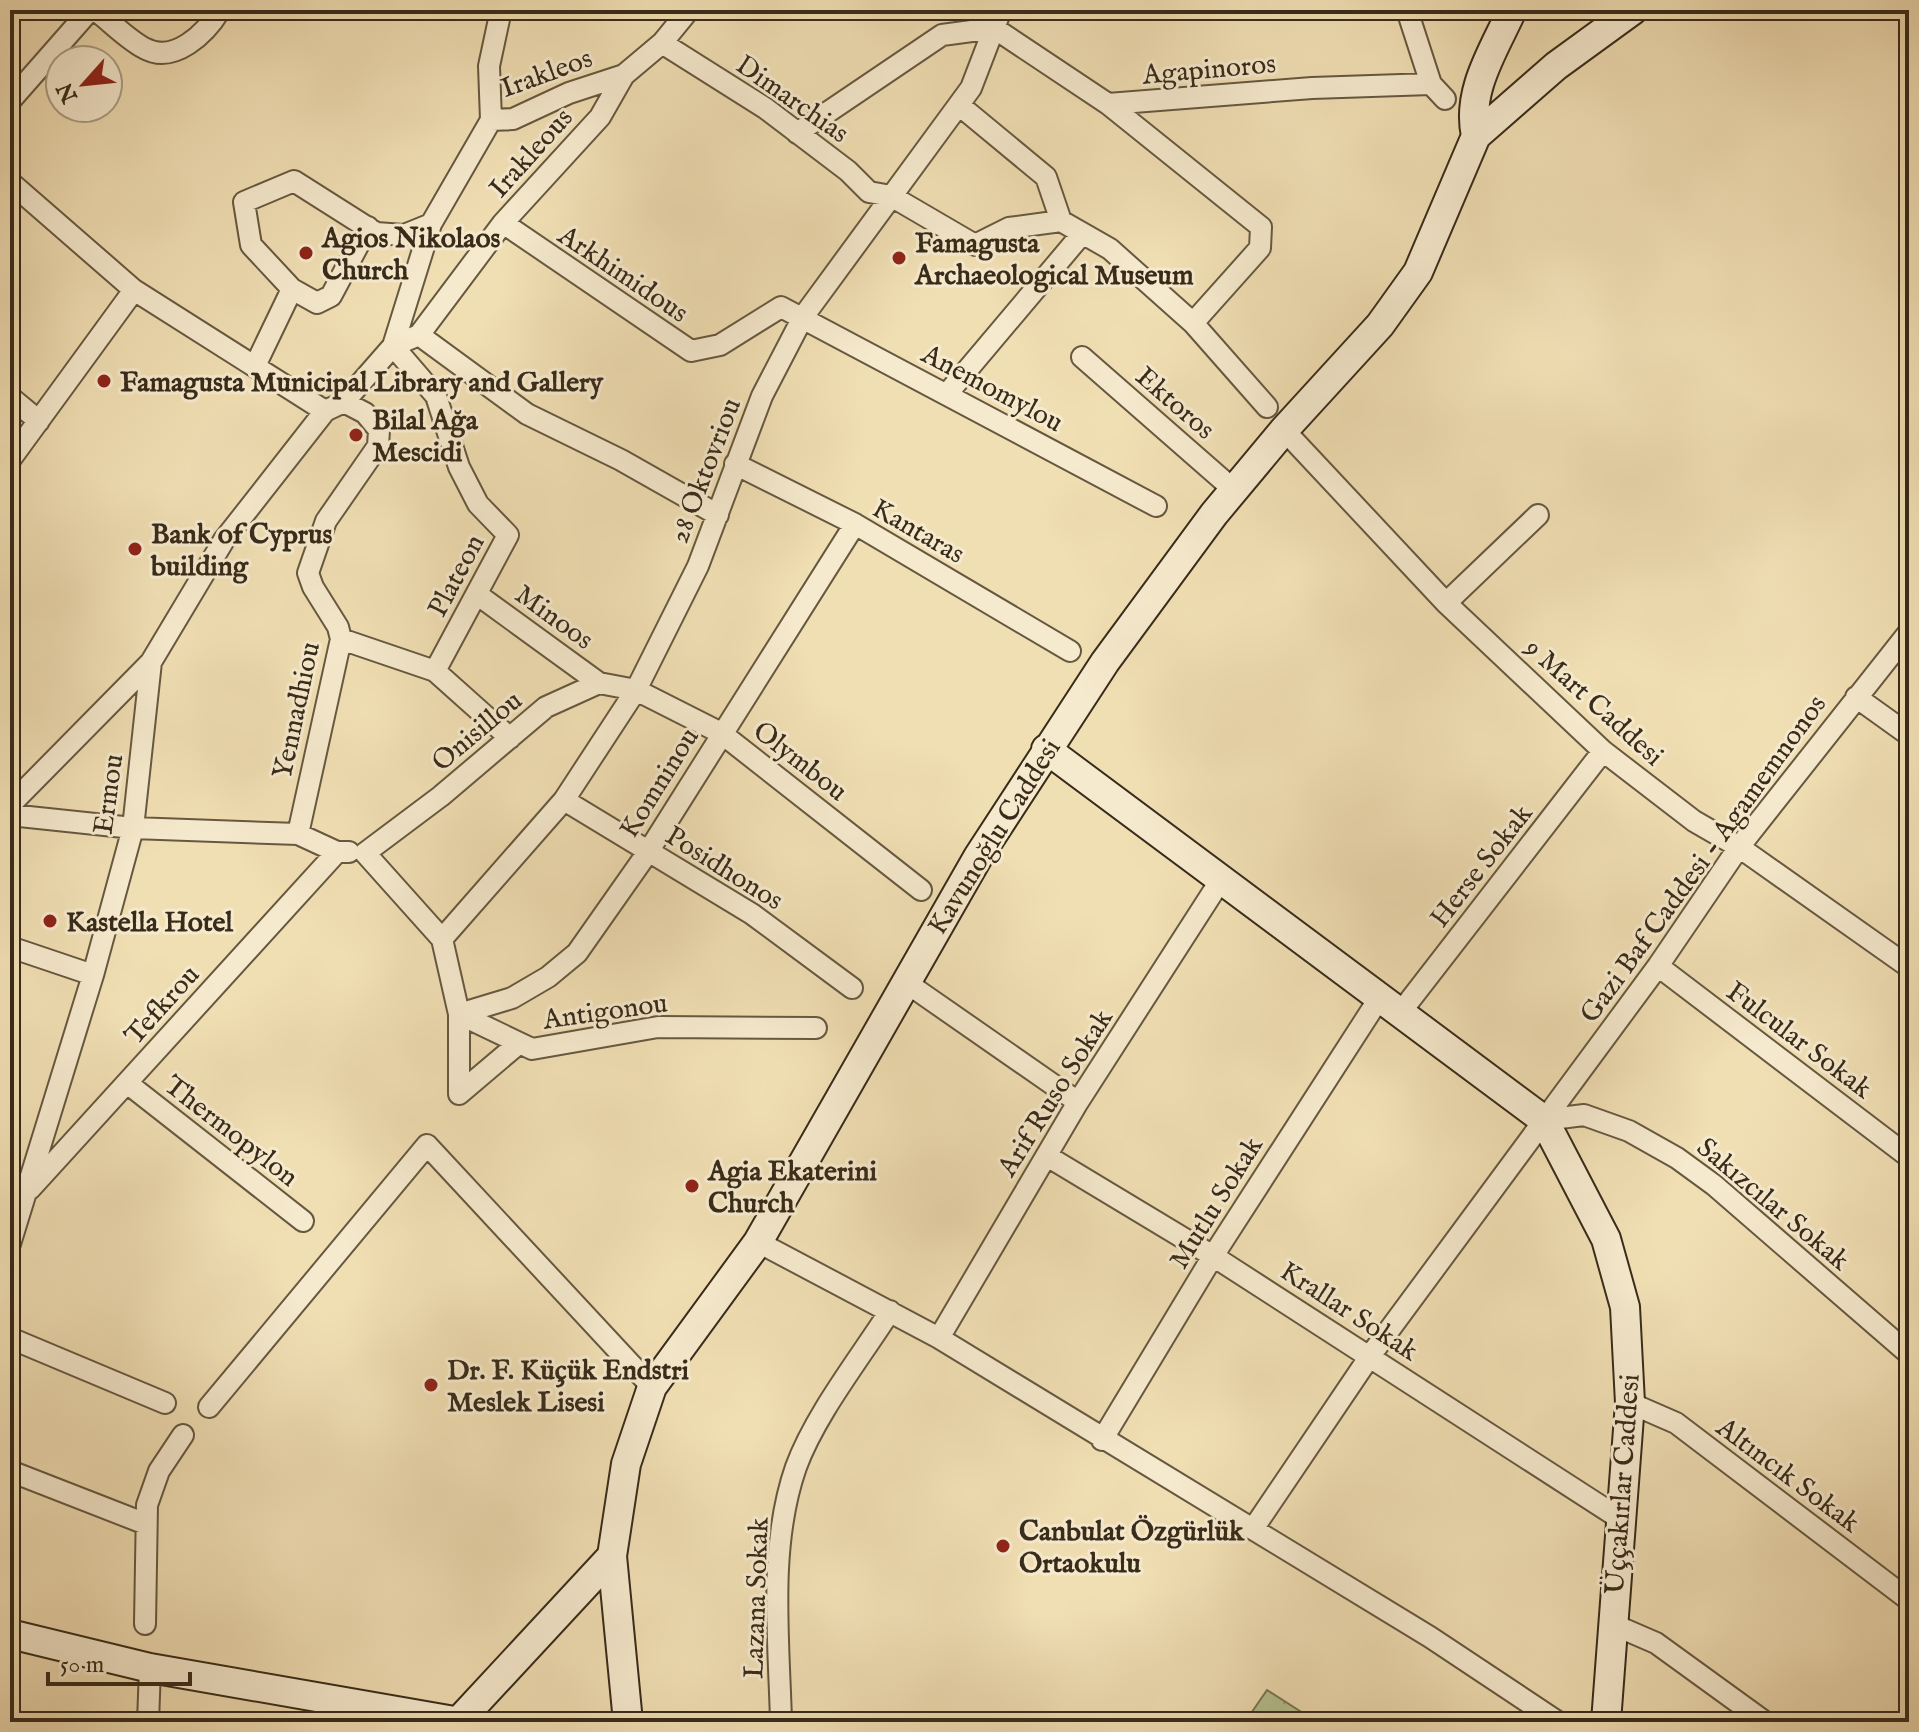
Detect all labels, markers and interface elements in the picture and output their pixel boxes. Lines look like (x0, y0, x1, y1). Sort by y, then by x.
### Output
street label: Irakleos (496, 42, 597, 107)
north arrow (44, 44, 124, 124)
street label: Agapinoros (1140, 47, 1277, 94)
street label: Dimarchias (728, 48, 855, 152)
text: N (51, 77, 85, 108)
street label: Irakleous (482, 101, 581, 206)
street label: Arkhimidous (550, 218, 694, 331)
place label: Agios Nikolaos Church (321, 222, 501, 289)
place label: Famagusta Archaeological Museum (914, 227, 1194, 294)
marker: Agios Nikolaos Church (297, 244, 315, 262)
marker: Famagusta Archaeological Museum (890, 249, 908, 267)
street label: Anemomylou (914, 337, 1069, 441)
street label: Ektoros (1127, 360, 1221, 448)
place label: Famagusta Municipal Library and Gallery (120, 366, 604, 401)
marker: Famagusta Municipal Library and Gallery (95, 372, 113, 390)
street label: 28 Oktovriou (663, 394, 750, 548)
place label: Bilal Ağa Mescidi (372, 404, 479, 471)
marker: Bilal Ağa Mescidi (347, 426, 365, 444)
street label: Kantaras (865, 492, 970, 573)
place label: Bank of Cyprus building (150, 518, 333, 585)
street label: Plateon (421, 529, 493, 623)
marker: Bank of Cyprus building (126, 540, 144, 558)
street label: Minoos (507, 578, 600, 658)
street label: 9 Mart Caddesi (1516, 631, 1670, 774)
street label: Yennadhiou (266, 639, 329, 782)
street label: Onisillou (425, 684, 530, 780)
street label: Gazi Baf Caddesi - Agamemnonos (1573, 689, 1835, 1030)
street label: Olymbou (745, 714, 854, 810)
street label: Komninou (613, 722, 708, 845)
street label: Kavunoğlu Caddesi (921, 733, 1069, 942)
street label: Ermou (87, 752, 132, 837)
street label: Herse Sokak (1423, 797, 1542, 935)
street label: Posidhonos (658, 819, 789, 919)
place label: Kastella Hotel (66, 906, 234, 941)
marker: Kastella Hotel (41, 912, 59, 930)
street label: Tefkrou (118, 958, 208, 1053)
street label: Fulcular Sokak (1719, 975, 1879, 1108)
street label: Antigonou (540, 986, 670, 1039)
street label: Arif Ruso Sokak (990, 1002, 1122, 1184)
street label: Thermopylon (156, 1069, 305, 1195)
street label: Mutlu Sokak (1163, 1130, 1272, 1276)
street label: Sakızcılar Sokak (1689, 1131, 1857, 1280)
place label: Agia Ekaterini Church (707, 1155, 877, 1222)
marker: Agia Ekaterini Church (683, 1177, 701, 1195)
street label: Krallar Sokak (1273, 1254, 1425, 1370)
place label: Dr. F. Küçük Endstri Meslek Lisesi (447, 1354, 689, 1421)
street label: Üççakırlar Caddesi (1598, 1373, 1649, 1596)
marker: Dr. F. Küçük Endstri Meslek Lisesi (422, 1376, 440, 1394)
street label: Altıncık Sokak (1708, 1410, 1867, 1542)
place label: Canbulat Özgürlük Ortaokulu (1019, 1514, 1245, 1582)
street label: Lazana Sokak (737, 1516, 778, 1679)
marker: Canbulat Özgürlük Ortaokulu (994, 1537, 1012, 1555)
scale bar (48, 1636, 190, 1686)
text: 50 m (60, 1650, 104, 1681)

